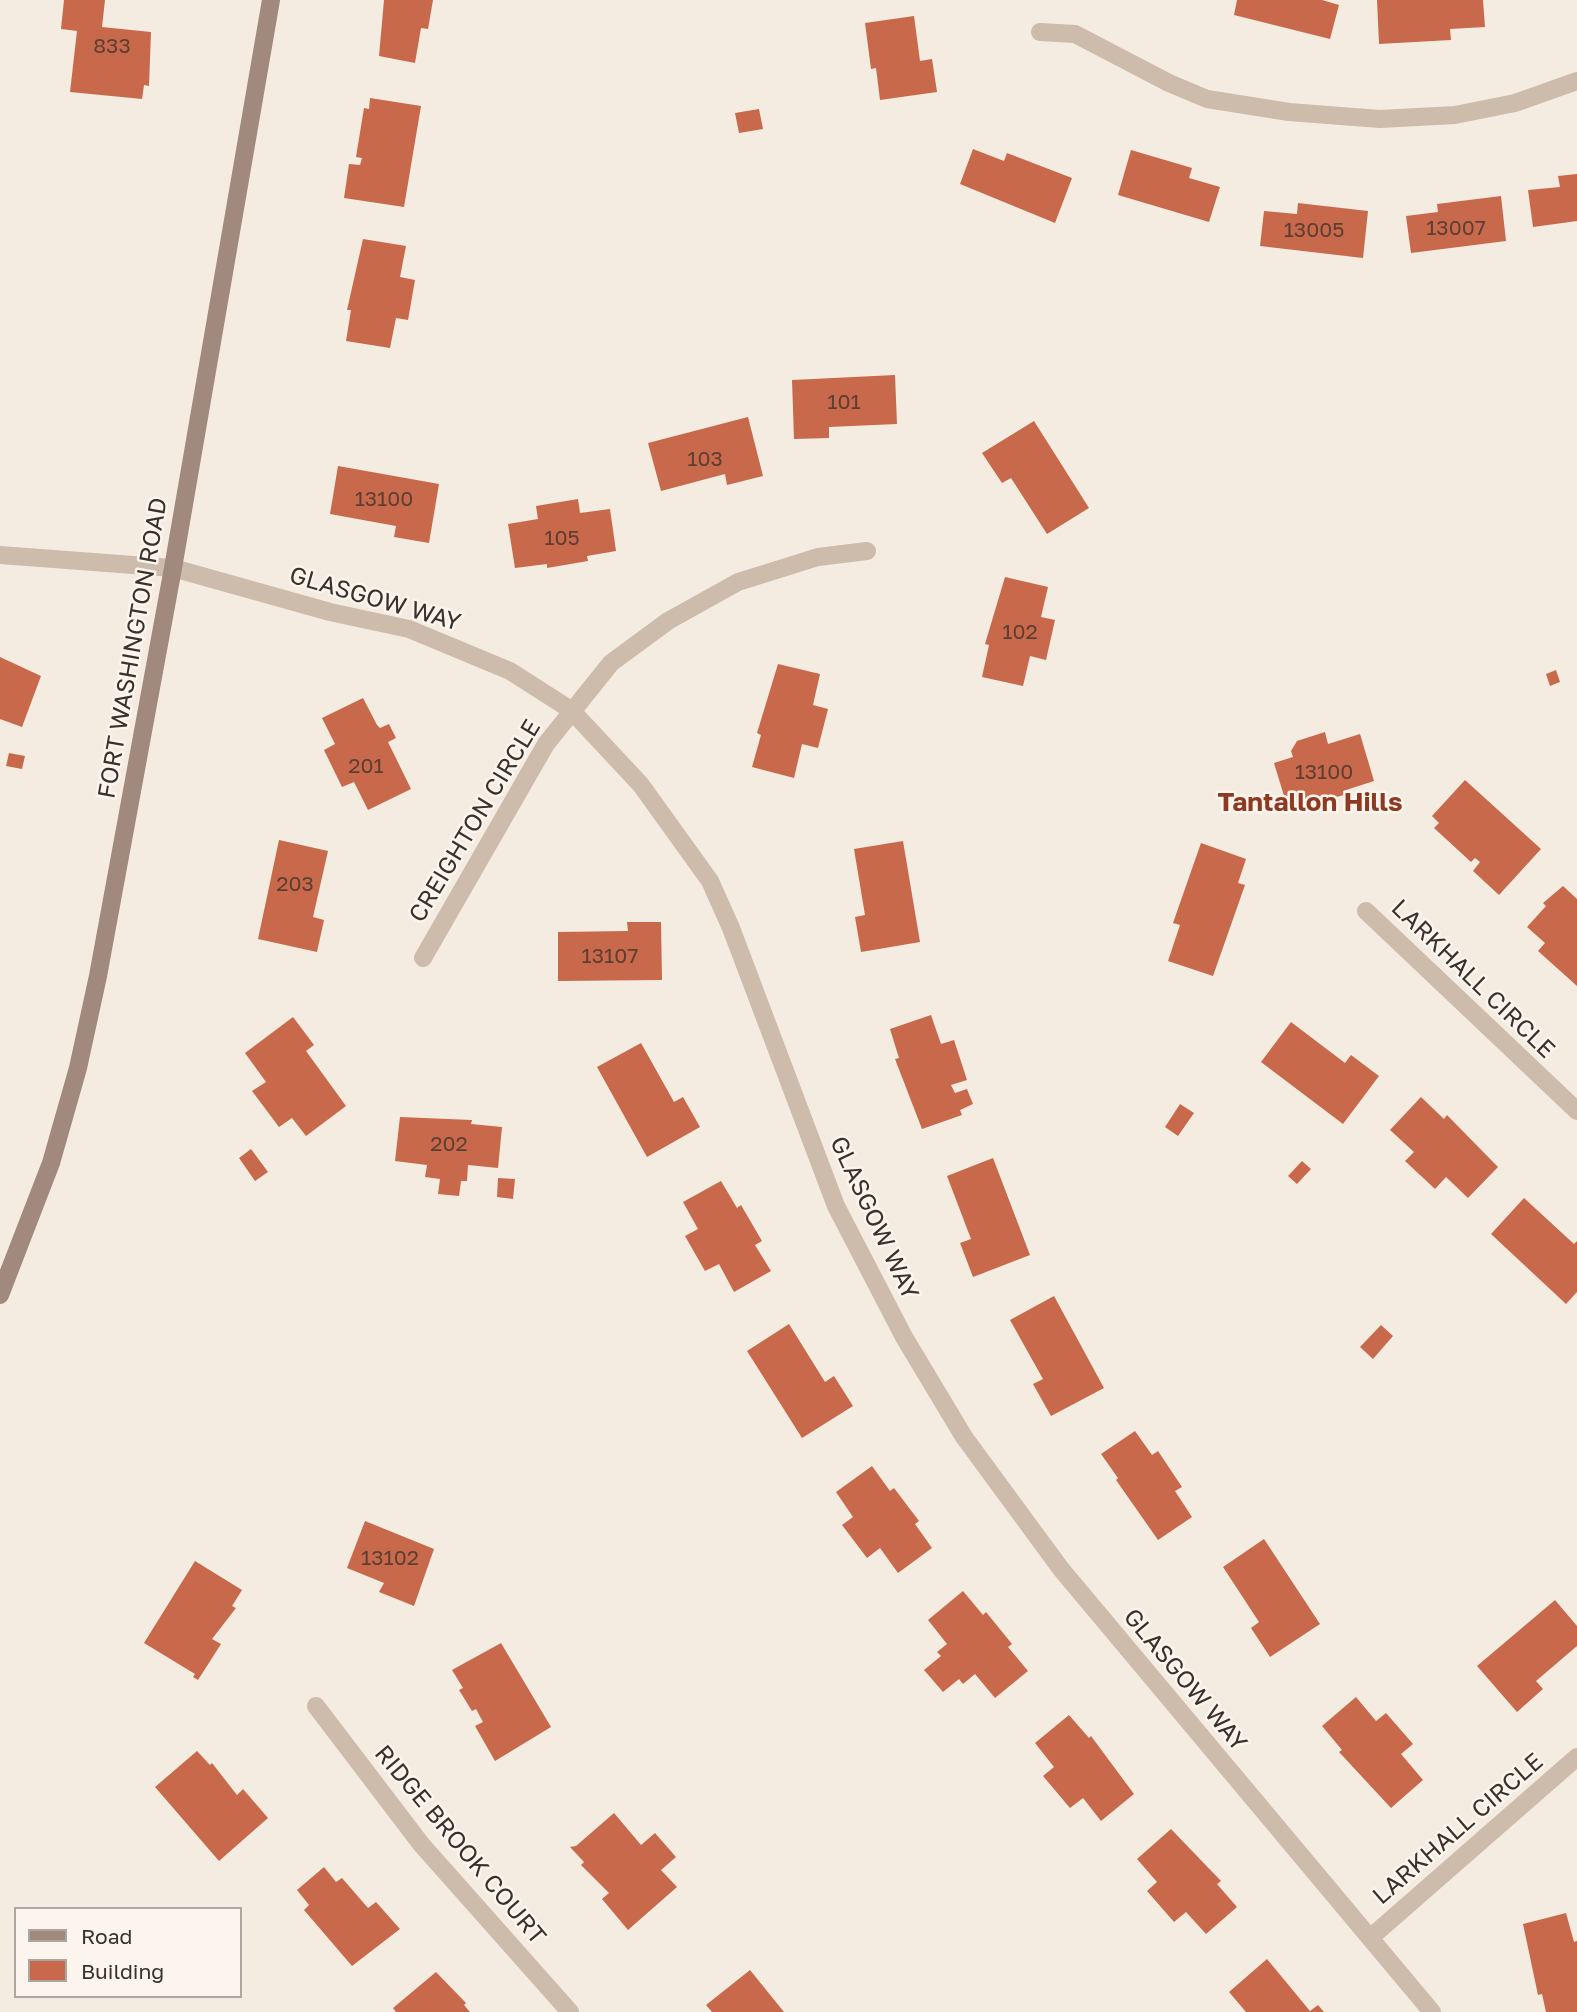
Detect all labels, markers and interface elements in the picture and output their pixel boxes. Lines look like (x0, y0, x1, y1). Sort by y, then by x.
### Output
house number: 833 (93, 33, 131, 59)
house number: 13007 (1426, 215, 1486, 241)
house number: 13005 (1284, 217, 1344, 243)
house number: 101 (827, 389, 861, 415)
house number: 103 (687, 446, 723, 472)
house number: 13100 (355, 486, 413, 512)
street label: FORT WASHINGTON ROAD (92, 495, 174, 801)
house number: 105 (544, 525, 580, 551)
street label: GLASGOW WAY (286, 561, 464, 637)
house number: 102 (1002, 619, 1038, 645)
street label: CREIGHTON CIRCLE (403, 714, 547, 928)
house number: 201 (348, 753, 384, 779)
house number: 13100 (1295, 759, 1353, 785)
district label: Tantallon Hills (1217, 787, 1403, 819)
house number: 203 (276, 871, 314, 897)
street label: LARKHALL CIRCLE (1385, 894, 1561, 1064)
house number: 13107 (582, 943, 638, 969)
house number: 202 (430, 1131, 468, 1157)
street label: GLASGOW WAY (824, 1132, 924, 1304)
house number: 13102 (361, 1545, 419, 1571)
street label: GLASGOW WAY (1117, 1603, 1253, 1757)
street label: RIDGE BROOK COURT (368, 1740, 552, 1950)
street label: LARKHALL CIRCLE (1367, 1747, 1549, 1911)
legend (14, 1907, 242, 1998)
text: Road (81, 1923, 132, 1949)
text: Building (81, 1958, 164, 1984)

